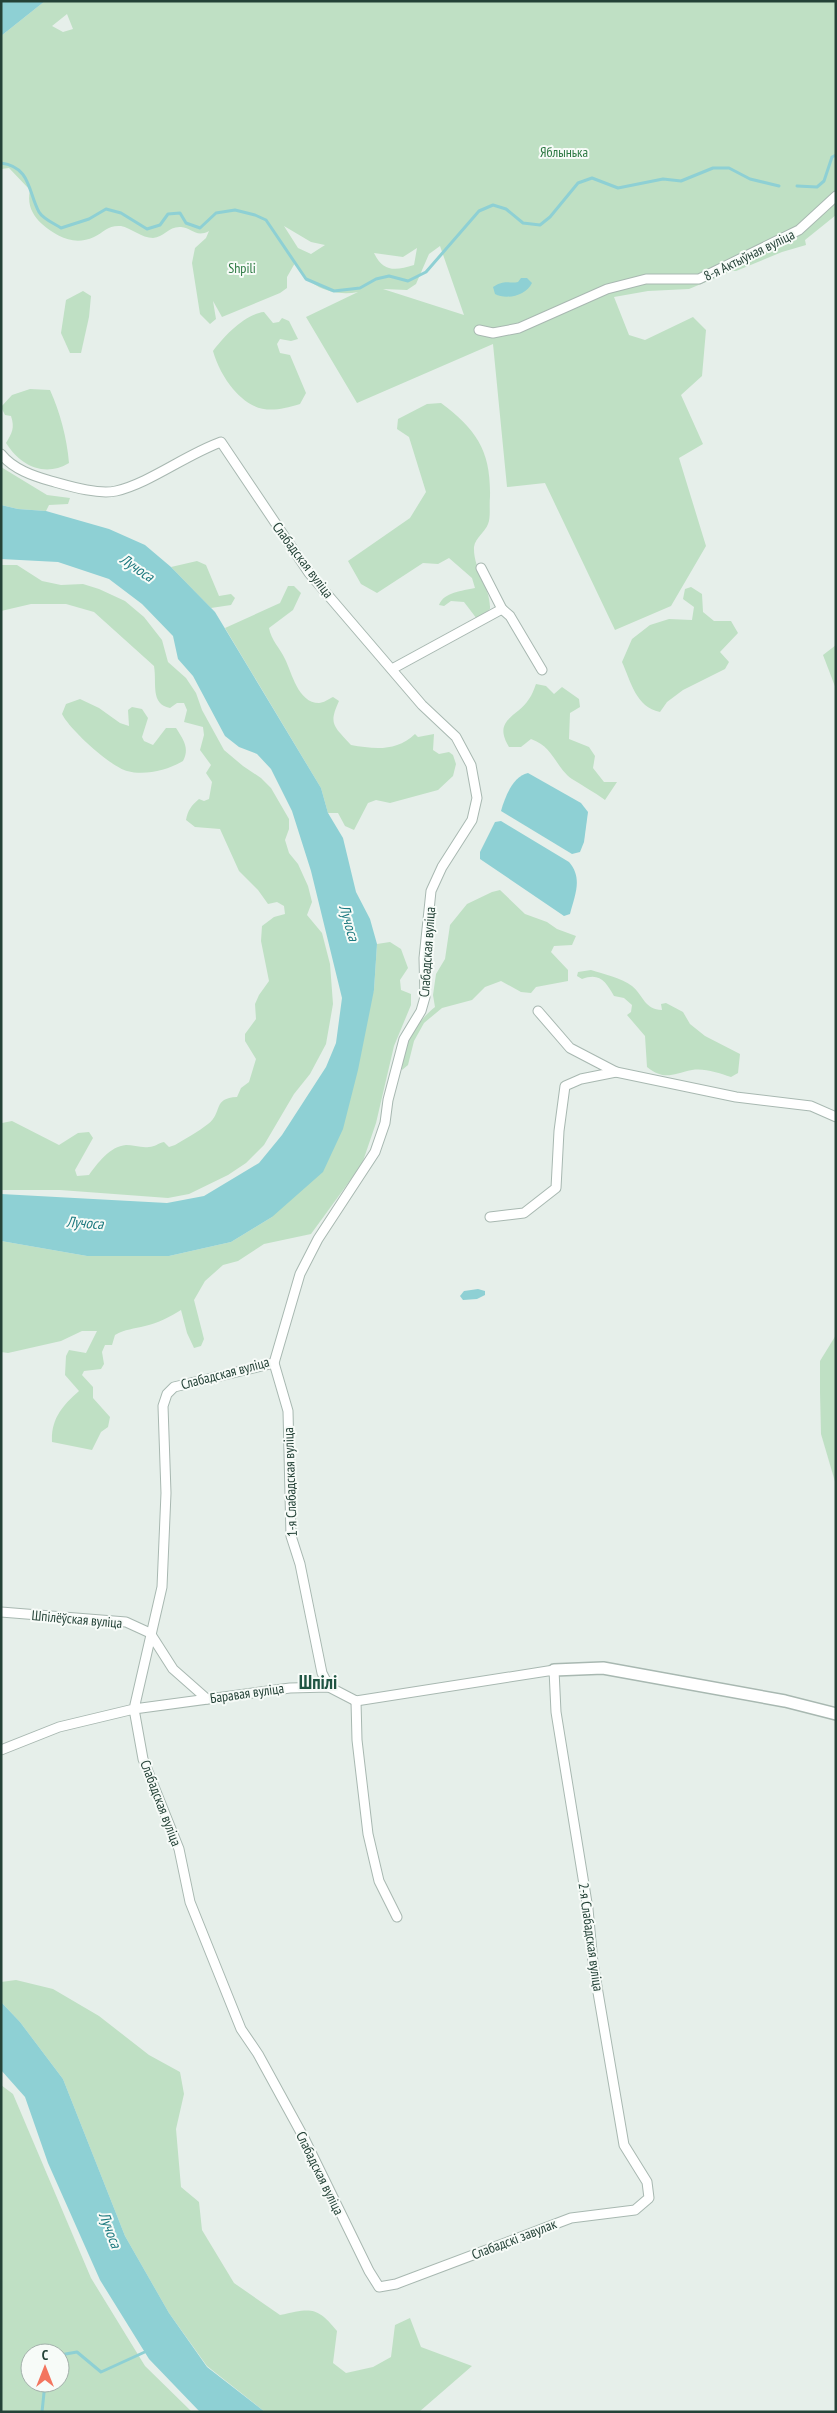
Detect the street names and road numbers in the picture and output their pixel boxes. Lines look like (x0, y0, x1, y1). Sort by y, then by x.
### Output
street label: 8-я Актыўная вуліца (701, 225, 797, 285)
street label: Слабадская вуліца (269, 518, 337, 602)
street label: Слабадская вуліца (415, 906, 439, 998)
street label: Слабадская вуліца (179, 1353, 271, 1393)
street label: 1-я Слабадская вуліца (279, 1427, 301, 1537)
street label: Шпілёўская вуліца (31, 1606, 123, 1632)
street label: Баравая вуліца (209, 1679, 285, 1707)
street label: Слабадская вуліца (136, 1757, 186, 1849)
street label: 2-я Слабадская вуліца (574, 1882, 608, 1992)
street label: Слабадская вуліца (292, 2128, 348, 2218)
street label: Слабадскі завулак (469, 2214, 559, 2263)

